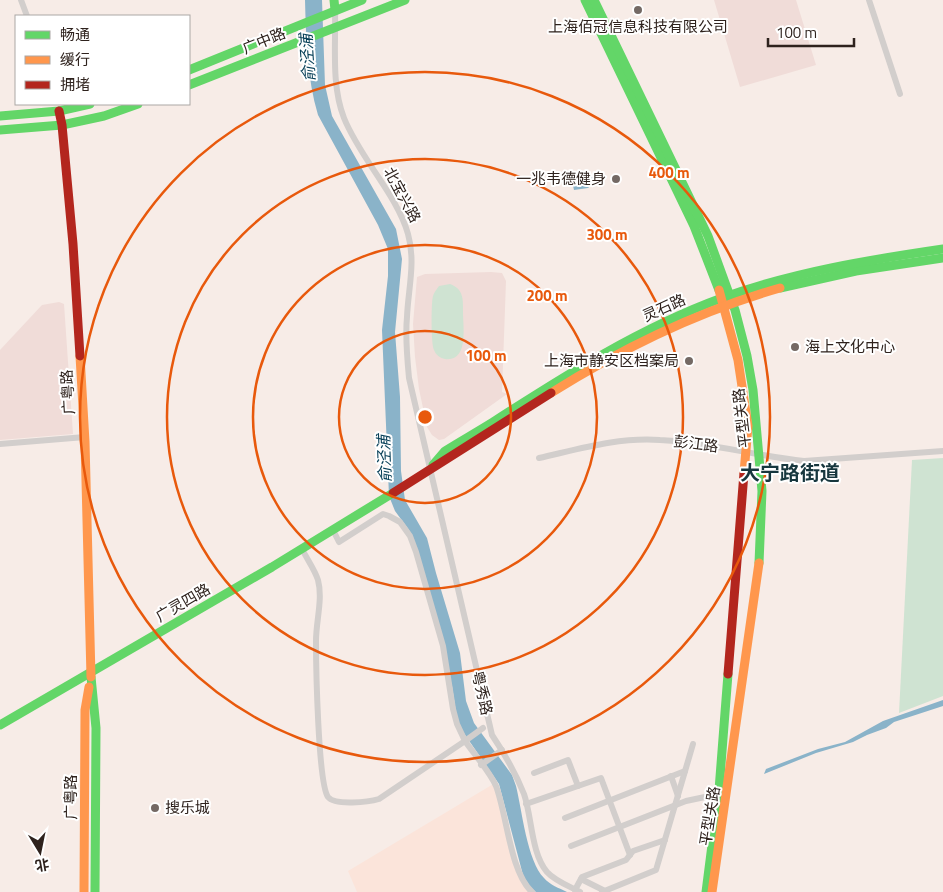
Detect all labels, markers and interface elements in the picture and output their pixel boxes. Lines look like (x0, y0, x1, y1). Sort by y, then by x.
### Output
marker: 上海佰冠信息科技有限公司 (632, 4, 644, 16)
legend (15, 15, 190, 105)
place label: 上海佰冠信息科技有限公司 (548, 15, 728, 38)
scale bar (768, 15, 854, 47)
street label: 广中路 (239, 21, 289, 60)
text: 100 m (776, 21, 817, 44)
text: 畅通 (60, 23, 90, 46)
water label: 俞泾浦 (293, 30, 321, 83)
text: 缓行 (60, 48, 90, 71)
text: 拥堵 (60, 73, 90, 96)
text: 400 m (648, 161, 690, 184)
street label: 北宝兴路 (378, 163, 427, 227)
place label: 一兆韦德健身 (516, 167, 606, 190)
marker: 一兆韦德健身 (610, 173, 622, 185)
text: 300 m (586, 223, 628, 246)
text: 200 m (526, 284, 568, 307)
street label: 灵石路 (639, 288, 689, 327)
place label: 海上文化中心 (805, 335, 895, 358)
marker: 海上文化中心 (789, 341, 801, 353)
text: 100 m (465, 344, 507, 367)
place label: 上海市静安区档案局 (544, 349, 679, 372)
marker: 上海市静安区档案局 (683, 355, 695, 367)
street label: 广粤路 (55, 369, 80, 415)
street label: 平型关路 (726, 387, 757, 449)
centre of rings (416, 408, 434, 426)
street label: 彭江路 (672, 429, 720, 458)
water label: 俞泾浦 (371, 432, 397, 483)
district label: 大宁路街道 (740, 457, 840, 488)
street label: 广灵四路 (151, 578, 214, 628)
street label: 粤秀路 (466, 668, 499, 717)
street label: 广粤路 (59, 774, 82, 820)
street label: 平型关路 (693, 784, 726, 847)
place label: 搜乐城 (165, 796, 210, 819)
marker: 搜乐城 (149, 802, 161, 814)
north arrow (15, 827, 65, 877)
text: 北 (34, 854, 51, 877)

